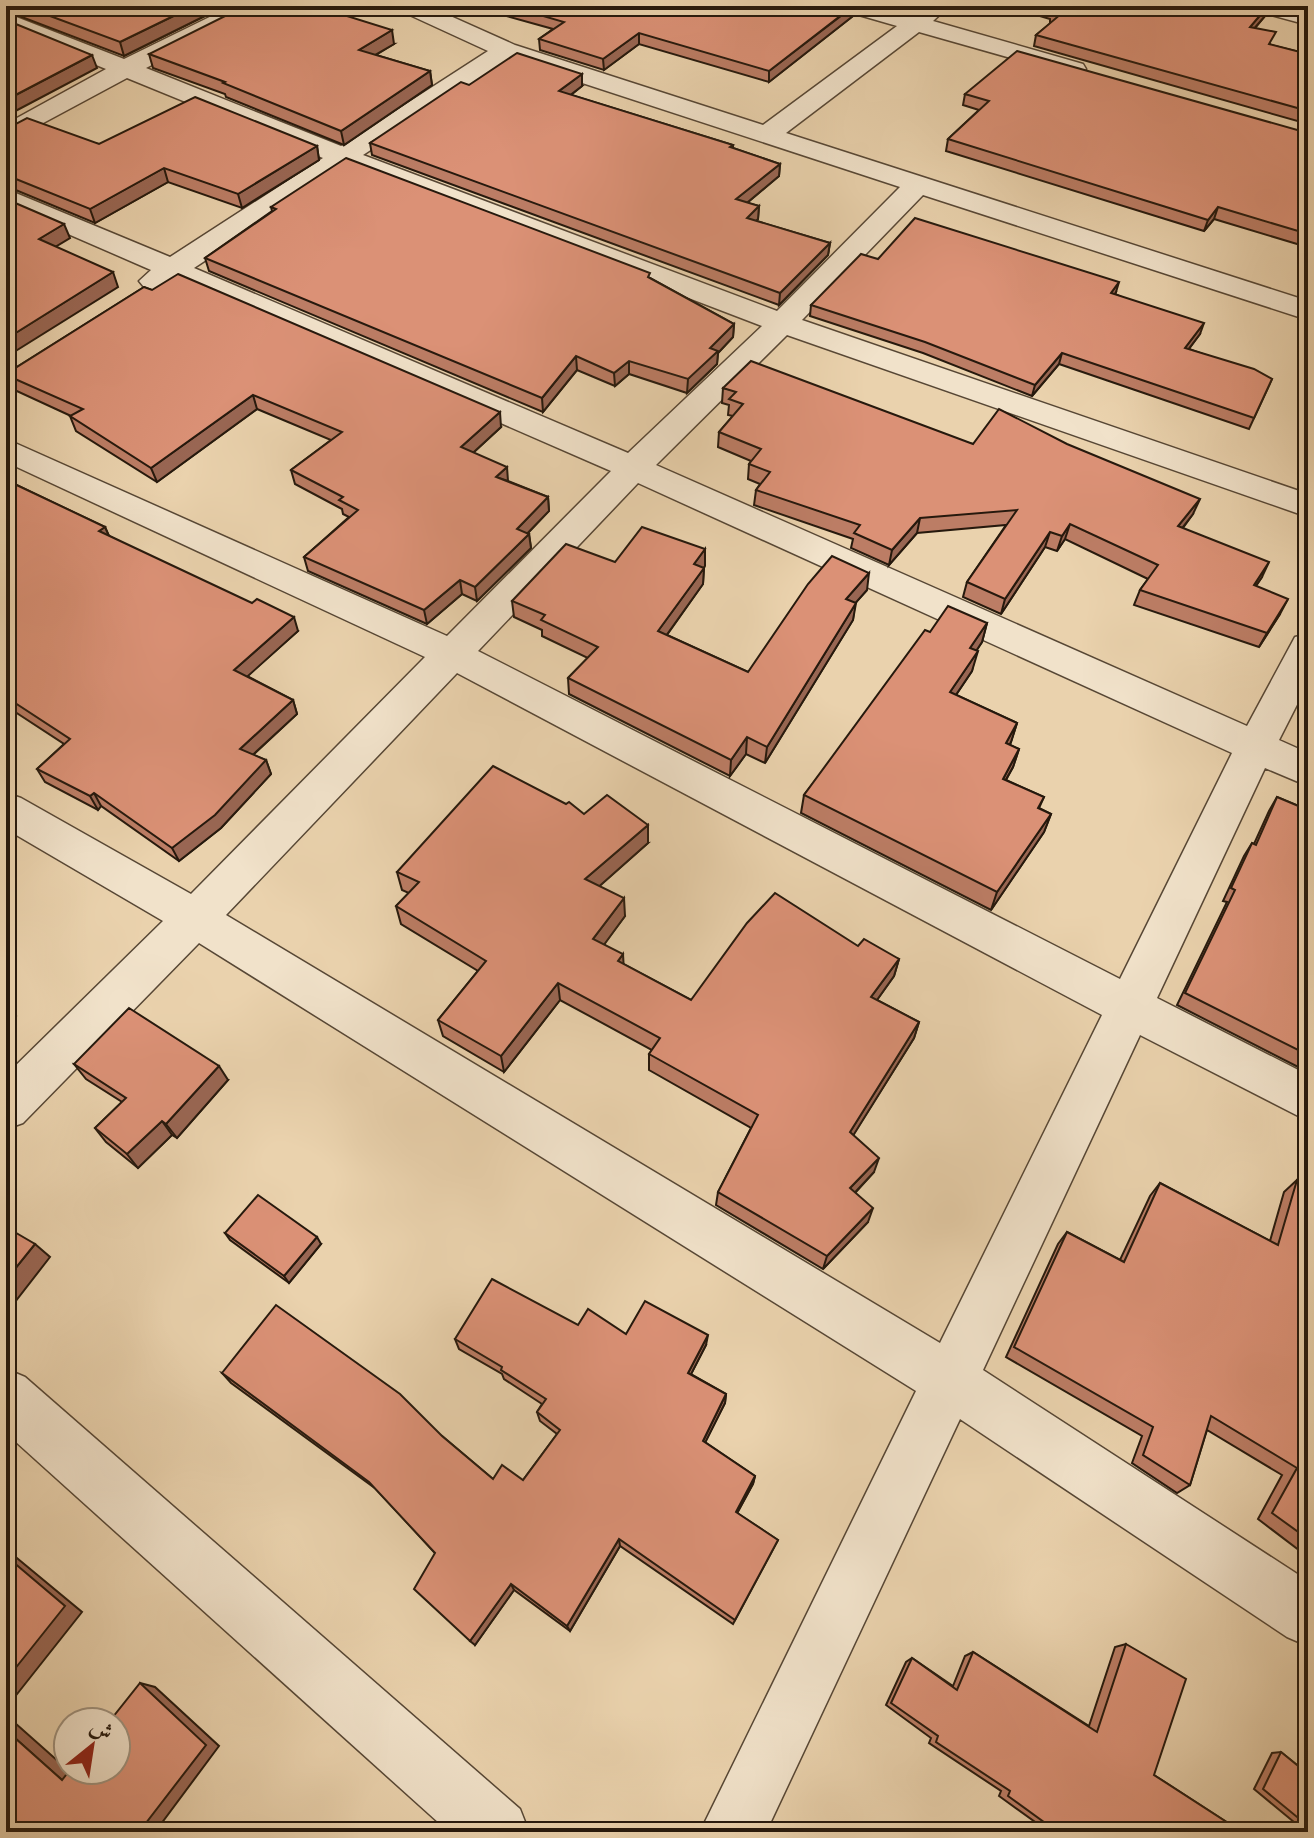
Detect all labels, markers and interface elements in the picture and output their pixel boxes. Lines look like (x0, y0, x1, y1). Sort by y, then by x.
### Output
north arrow (52, 1706, 132, 1786)
text: ش (85, 1712, 118, 1747)

